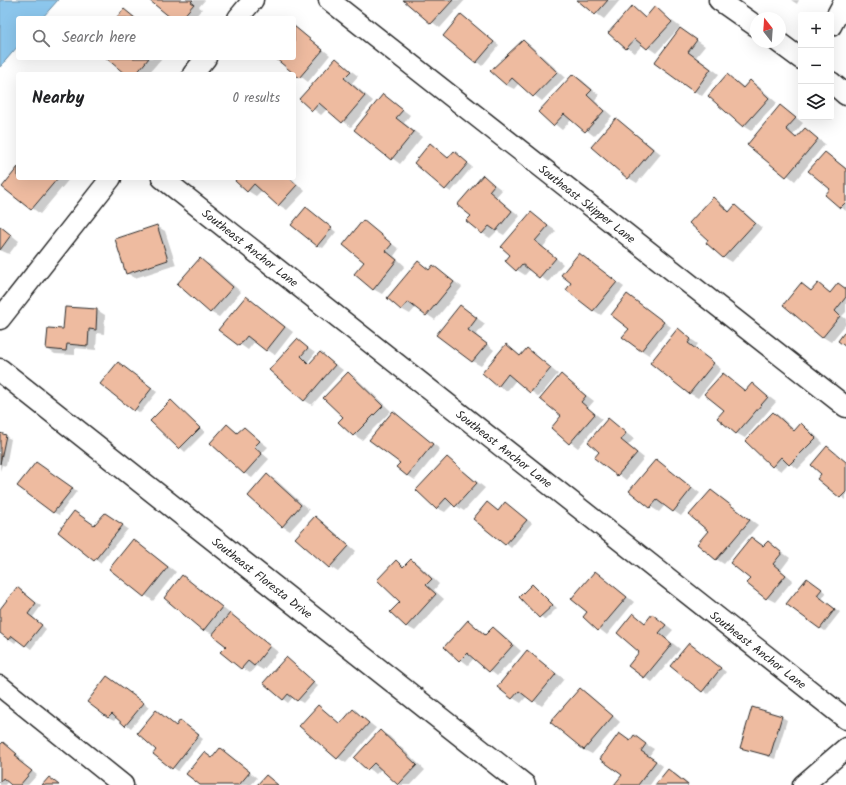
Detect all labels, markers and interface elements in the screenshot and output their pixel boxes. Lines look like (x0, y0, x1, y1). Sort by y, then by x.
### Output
north arrow (750, 12, 786, 48)
map controls (798, 12, 834, 120)
button: + (798, 12, 834, 48)
search box (16, 16, 296, 60)
text: Search here (62, 26, 136, 50)
icon: search (30, 27, 52, 49)
button: − (798, 48, 834, 84)
button: layers (798, 84, 834, 120)
text: Nearby (32, 85, 84, 112)
text: 0 results (233, 88, 280, 109)
street label: Southeast Skipper Lane (534, 160, 640, 249)
street label: Southeast Anchor Lane (197, 205, 302, 293)
street label: Southeast Anchor Lane (451, 406, 556, 494)
street label: Southeast Floresta Drive (207, 533, 317, 624)
street label: Southeast Anchor Lane (705, 607, 810, 695)

